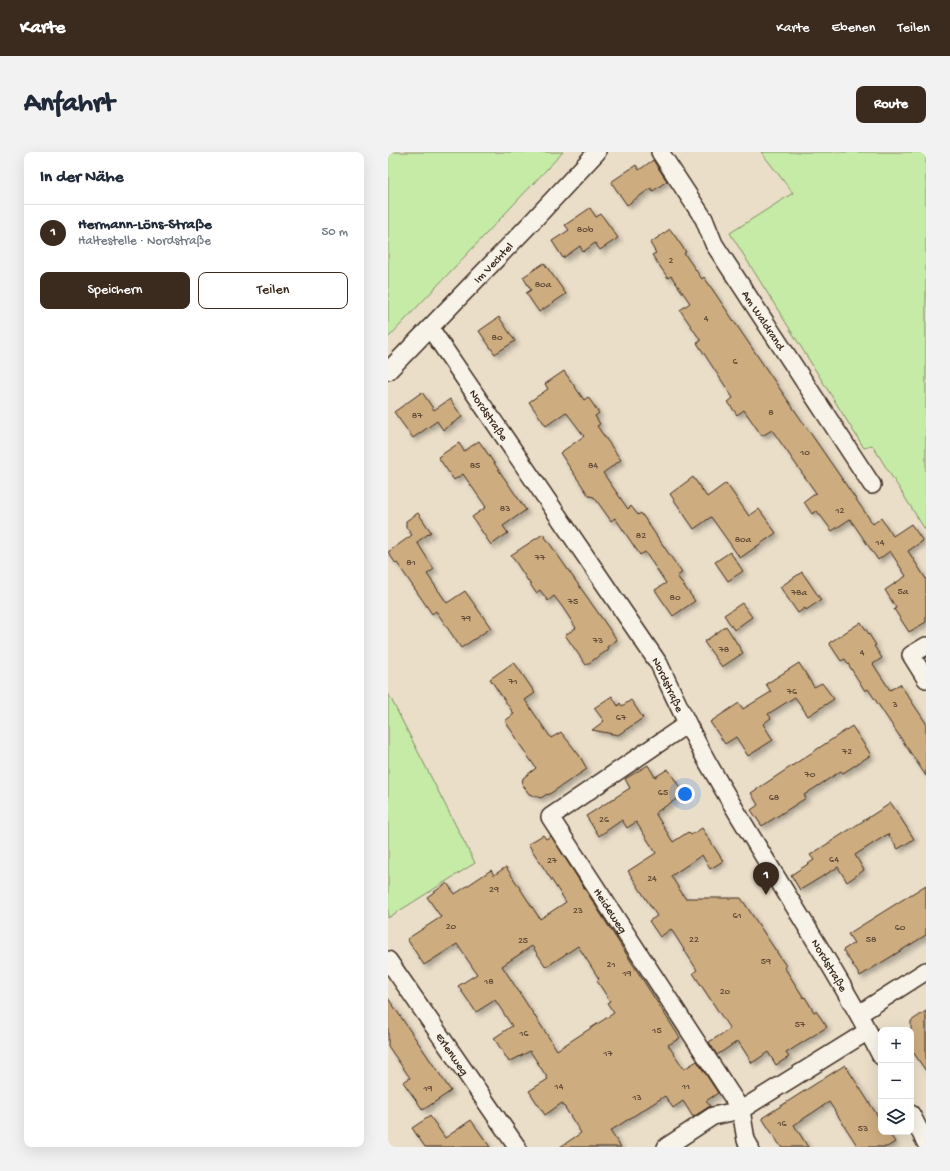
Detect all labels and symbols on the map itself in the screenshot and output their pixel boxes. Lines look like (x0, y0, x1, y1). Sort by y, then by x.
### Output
house number: 80b (577, 224, 594, 236)
street label: Im Vechtel (471, 240, 517, 287)
house number: 2 (669, 255, 674, 267)
house number: 80a (535, 279, 552, 291)
street label: Am Waldrand (737, 289, 787, 354)
house number: 4 (704, 313, 709, 325)
house number: 80 (491, 332, 503, 344)
house number: 6 (732, 356, 738, 368)
street label: Nordstraße (465, 388, 510, 445)
house number: 8 (768, 407, 774, 419)
house number: 87 (412, 410, 423, 422)
house number: 10 (799, 447, 810, 459)
house number: 85 (470, 460, 480, 472)
house number: 84 (588, 460, 598, 472)
house number: 83 (500, 503, 510, 515)
house number: 12 (835, 505, 845, 517)
house number: 82 (636, 530, 646, 542)
house number: 80a (735, 534, 752, 546)
house number: 14 (875, 537, 885, 549)
house number: 77 (534, 552, 546, 564)
house number: 81 (406, 557, 416, 569)
house number: 5a (898, 586, 909, 598)
house number: 78a (790, 587, 808, 599)
house number: 80 (669, 592, 681, 604)
house number: 75 (567, 596, 578, 608)
house number: 79 (460, 613, 471, 625)
house number: 73 (592, 635, 603, 647)
house number: 78 (718, 644, 730, 656)
house number: 4 (860, 647, 865, 659)
street label: Nordstraße (648, 655, 686, 716)
house number: 71 (507, 676, 518, 688)
house number: 76 (786, 686, 798, 698)
house number: 3 (891, 699, 898, 711)
house number: 67 (616, 712, 627, 724)
house number: 72 (841, 746, 852, 758)
house number: 70 (804, 769, 816, 781)
your location (675, 784, 695, 804)
house number: 65 (658, 787, 668, 799)
house number: 68 (769, 792, 780, 804)
house number: 26 (599, 814, 610, 826)
house number: 64 (829, 854, 839, 866)
house number: 27 (547, 855, 558, 867)
pin: 1 (753, 862, 779, 895)
house number: 24 (647, 873, 657, 885)
house number: 29 (489, 884, 499, 896)
street label: Heideweg (589, 886, 629, 937)
house number: 23 (573, 905, 583, 917)
house number: 61 (732, 910, 742, 922)
house number: 20 (446, 921, 457, 933)
house number: 60 (895, 922, 906, 934)
house number: 22 (689, 934, 699, 946)
house number: 58 (866, 934, 877, 946)
house number: 25 (518, 935, 528, 947)
street label: Nordstraße (807, 937, 850, 996)
house number: 59 (761, 956, 771, 968)
house number: 21 (607, 959, 615, 971)
house number: 19 (621, 968, 632, 980)
house number: 18 (483, 976, 494, 988)
house number: 20 (720, 986, 731, 998)
house number: 57 (795, 1019, 806, 1031)
house number: 15 (651, 1025, 662, 1037)
house number: 16 (518, 1028, 529, 1040)
street label: Erlenweg (432, 1031, 471, 1079)
house number: 17 (602, 1048, 613, 1060)
house number: 14 (554, 1081, 564, 1093)
house number: 11 (681, 1081, 690, 1093)
house number: 19 (422, 1083, 433, 1095)
house number: 13 (631, 1092, 642, 1104)
house number: 16 (776, 1118, 787, 1130)
house number: 53 (858, 1123, 868, 1135)

